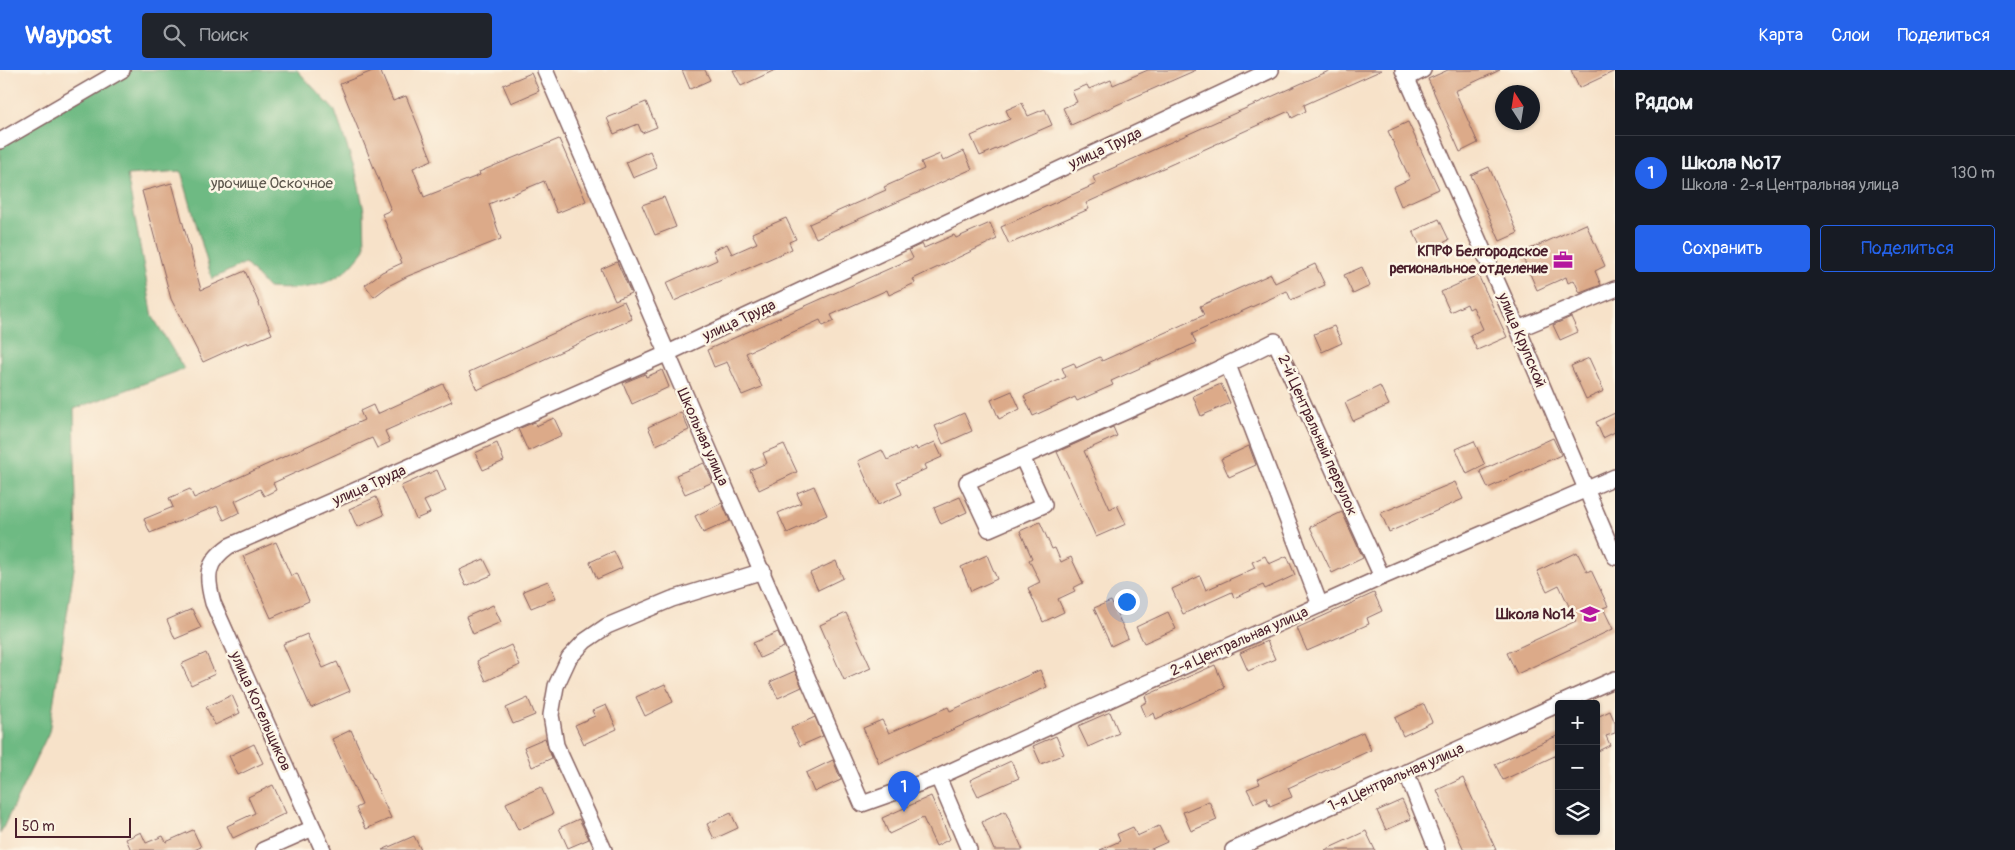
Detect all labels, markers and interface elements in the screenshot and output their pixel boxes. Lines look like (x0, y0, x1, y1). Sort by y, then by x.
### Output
search box (142, 13, 492, 58)
text: Waypost (25, 21, 112, 50)
icon: search (160, 21, 188, 49)
text: Поиск (200, 23, 249, 47)
text: Карта (1759, 24, 1803, 47)
text: Слои (1831, 24, 1869, 47)
text: Поделиться (1897, 24, 1990, 47)
north arrow (1495, 85, 1540, 130)
text: Рядом (1635, 89, 1693, 116)
street label: улица Труда (1065, 123, 1145, 174)
text: Школа №17 (1682, 151, 1781, 175)
text: 1 (1648, 163, 1654, 183)
text: 130 m (1951, 163, 1995, 183)
park label: урочище Оскочное (210, 174, 334, 193)
text: Школа · 2-я Центральная улица (1682, 175, 1899, 195)
button: Сохранить (1635, 225, 1810, 272)
button: Поделиться (1820, 225, 1995, 272)
place label: КПРФ Белгородское региональное отделение (1389, 242, 1549, 278)
office icon: КПРФ Белгородское региональное отделение (1552, 249, 1574, 271)
street label: улица Крупской (1493, 289, 1550, 390)
street label: улица Труда (699, 295, 779, 346)
street label: 2-й Центральный переулок (1273, 352, 1362, 519)
street label: Школьная улица (673, 385, 733, 489)
street label: улица Труда (329, 461, 409, 510)
your location (1114, 589, 1140, 615)
street label: 2-я Центральная улица (1167, 602, 1311, 680)
school or university icon: Школа №14 (1579, 603, 1601, 625)
place label: Школа №14 (1495, 605, 1575, 624)
street label: улица Котельщиков (225, 648, 295, 774)
map controls (1555, 700, 1600, 835)
button: + (1555, 700, 1600, 745)
street label: 1-я Центральная улица (1325, 739, 1467, 816)
button: − (1555, 745, 1600, 790)
pin: 1 (888, 771, 920, 812)
button: layers (1555, 790, 1600, 835)
scale bar (15, 815, 131, 838)
text: 50 m (22, 818, 55, 835)

